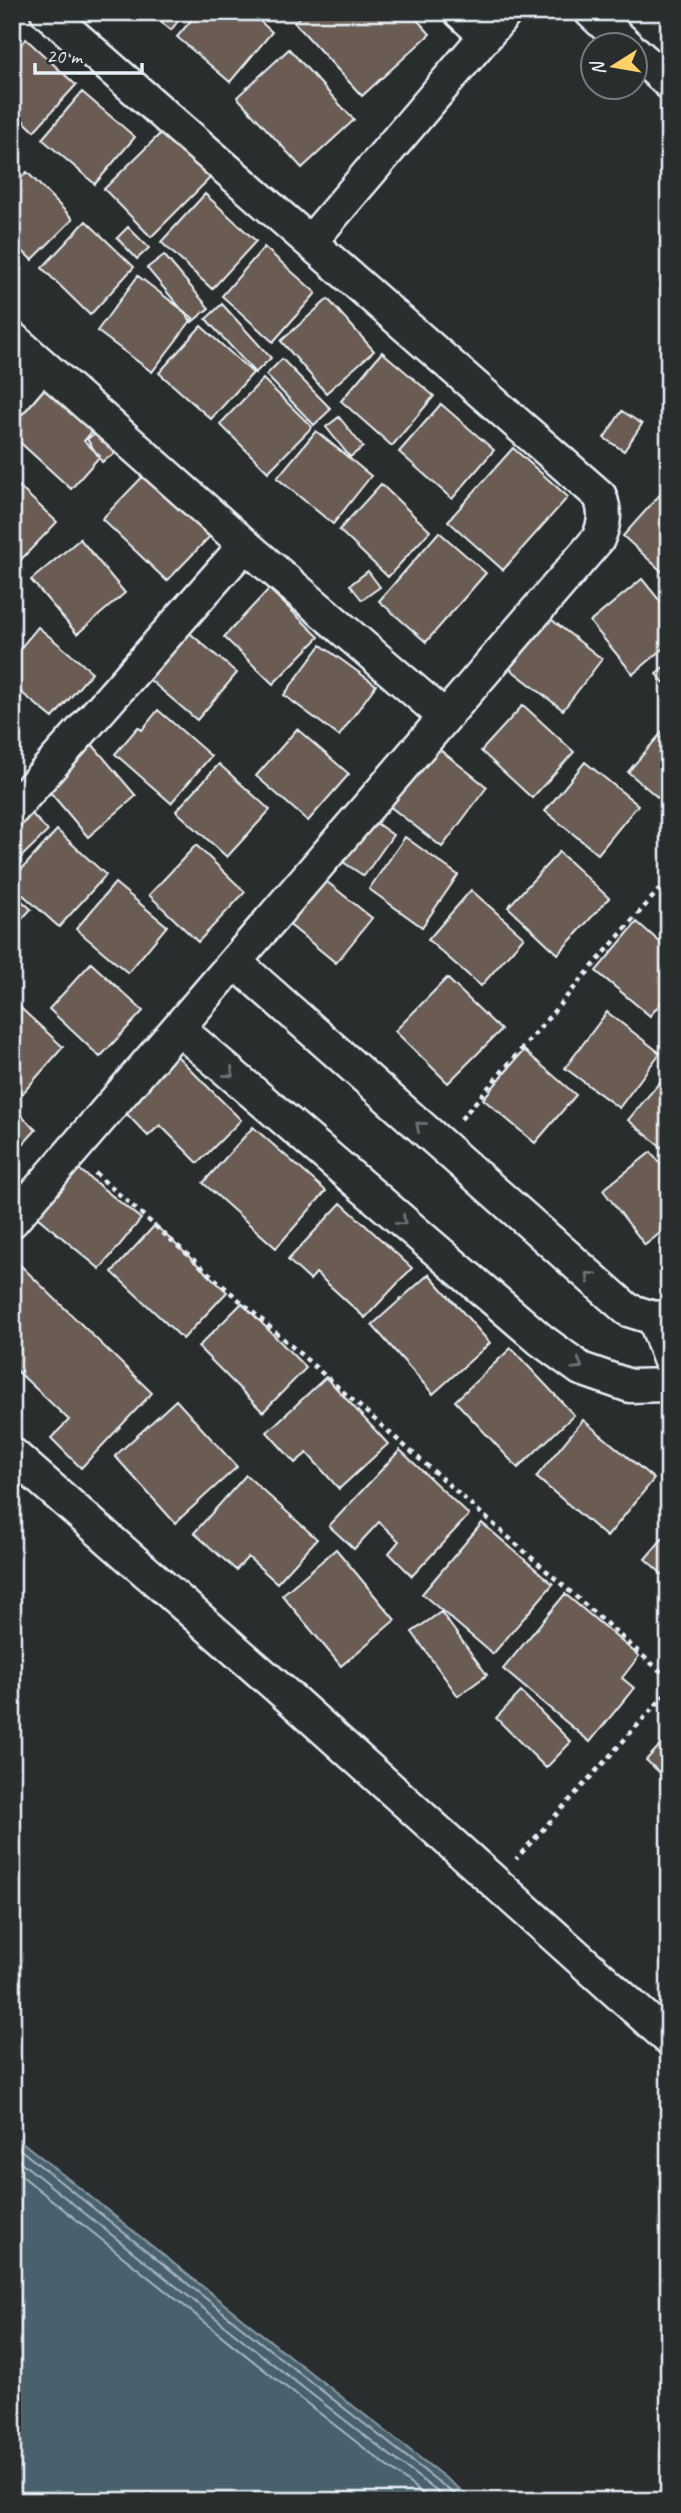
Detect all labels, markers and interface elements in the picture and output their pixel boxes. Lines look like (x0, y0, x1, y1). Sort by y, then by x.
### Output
scale bar (35, 32, 142, 76)
north arrow (580, 32, 650, 102)
text: 20 m (46, 43, 84, 69)
text: N (585, 58, 611, 77)
one-way arrow (221, 1065, 234, 1077)
one-way arrow (415, 1122, 428, 1134)
one-way arrow (394, 1213, 407, 1225)
one-way arrow (585, 1272, 598, 1285)
one-way arrow (570, 1357, 583, 1370)

